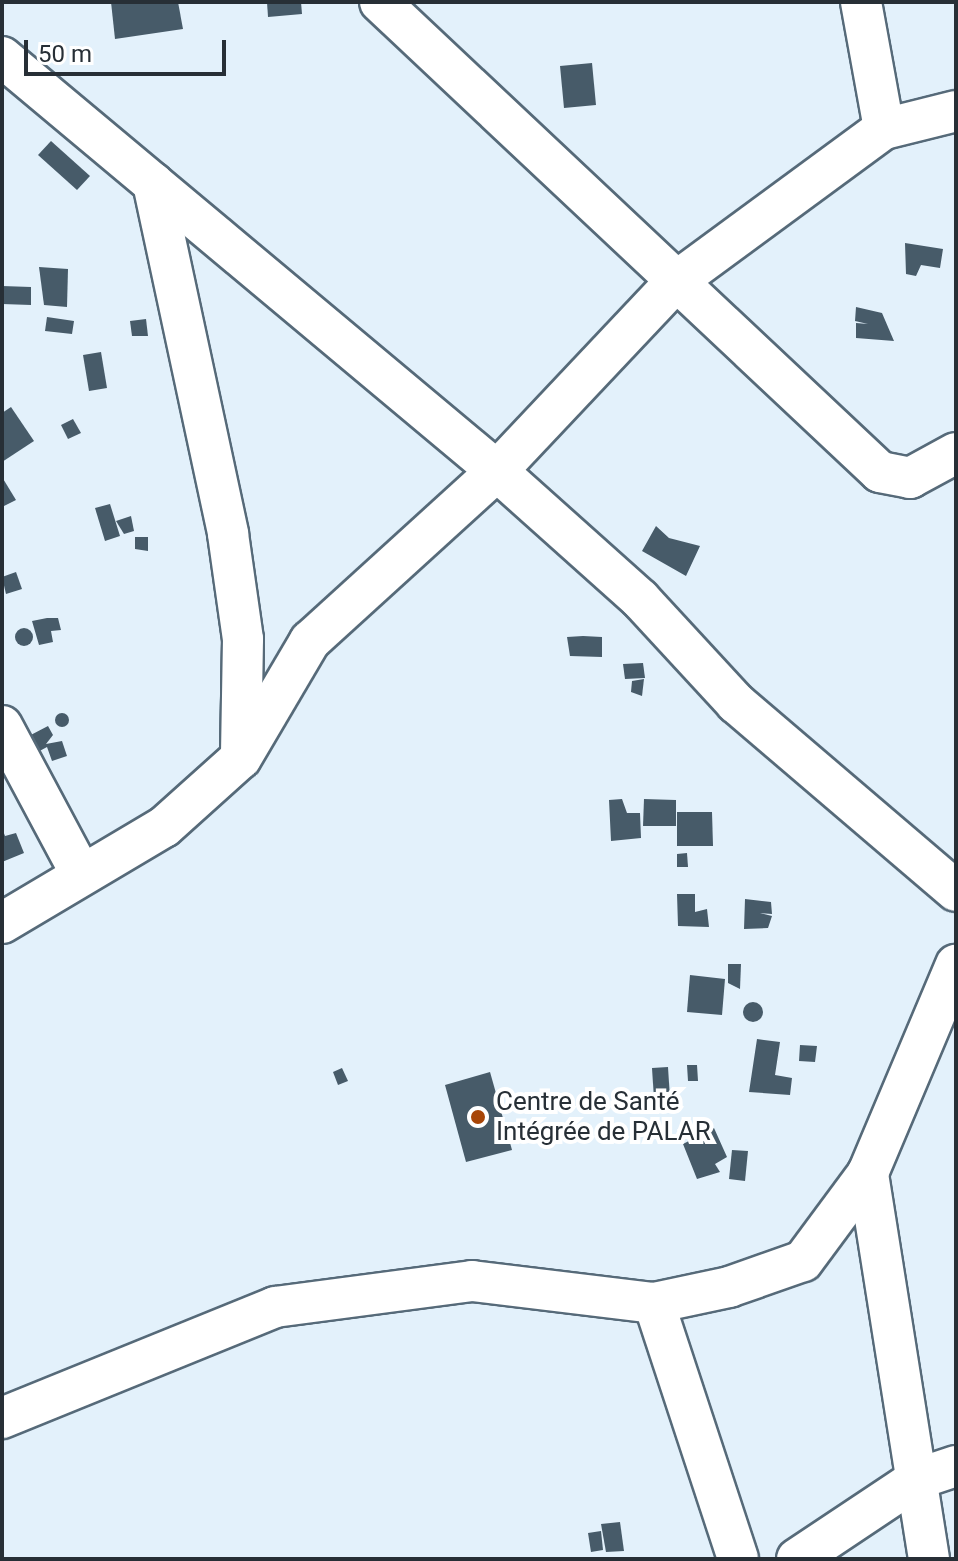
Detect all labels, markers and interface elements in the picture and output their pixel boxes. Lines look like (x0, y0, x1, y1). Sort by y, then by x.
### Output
scale bar (28, 24, 230, 74)
text: 50 m (38, 40, 92, 68)
place label: Centre de Santé Intégrée de PALAR (496, 1086, 711, 1148)
marker: Centre de Santé Intégrée de PALAR (467, 1106, 489, 1128)

